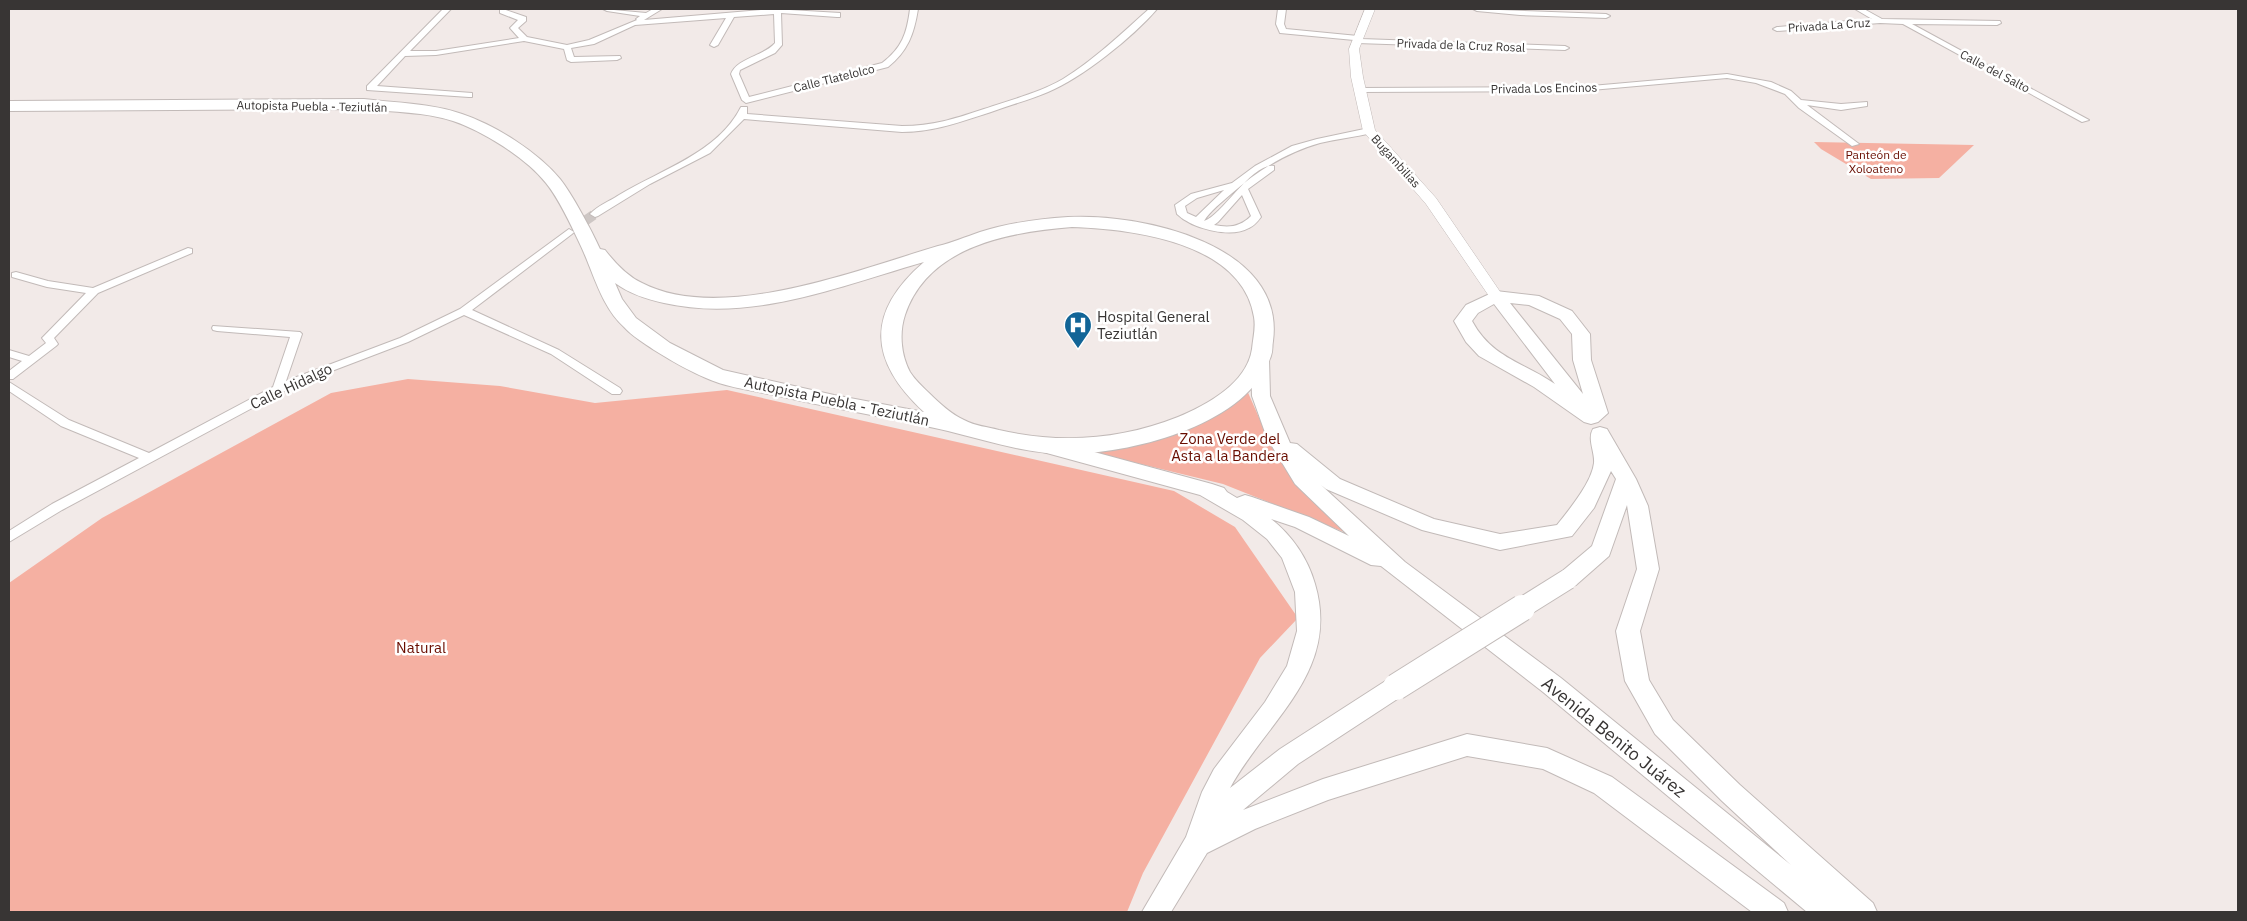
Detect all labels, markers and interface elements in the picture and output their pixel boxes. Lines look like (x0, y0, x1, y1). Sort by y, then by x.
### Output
street label: Privada La Cruz (1787, 15, 1871, 35)
street label: Privada de la Cruz Rosal (1396, 35, 1526, 55)
street label: Calle del Salto (1958, 46, 2033, 96)
street label: Calle Tlatelolco (792, 61, 876, 95)
street label: Privada Los Encinos (1491, 80, 1598, 96)
street label: Autopista Puebla - Teziutlán (236, 97, 388, 115)
street label: Bugambilias (1368, 131, 1424, 191)
park label: Panteón de Xoloateno (1845, 147, 1907, 176)
place label: Hospital General Teziutlán (1097, 307, 1210, 343)
hospital icon: Hospital General Teziutlán (1063, 310, 1093, 349)
street label: Calle Hidalgo (247, 359, 335, 413)
street label: Autopista Puebla - Teziutlán (743, 372, 931, 430)
park label: Zona Verde del Asta a la Bandera (1171, 429, 1289, 465)
park label: Natural (396, 638, 446, 657)
street label: Avenida Benito Juárez (1537, 672, 1691, 802)

